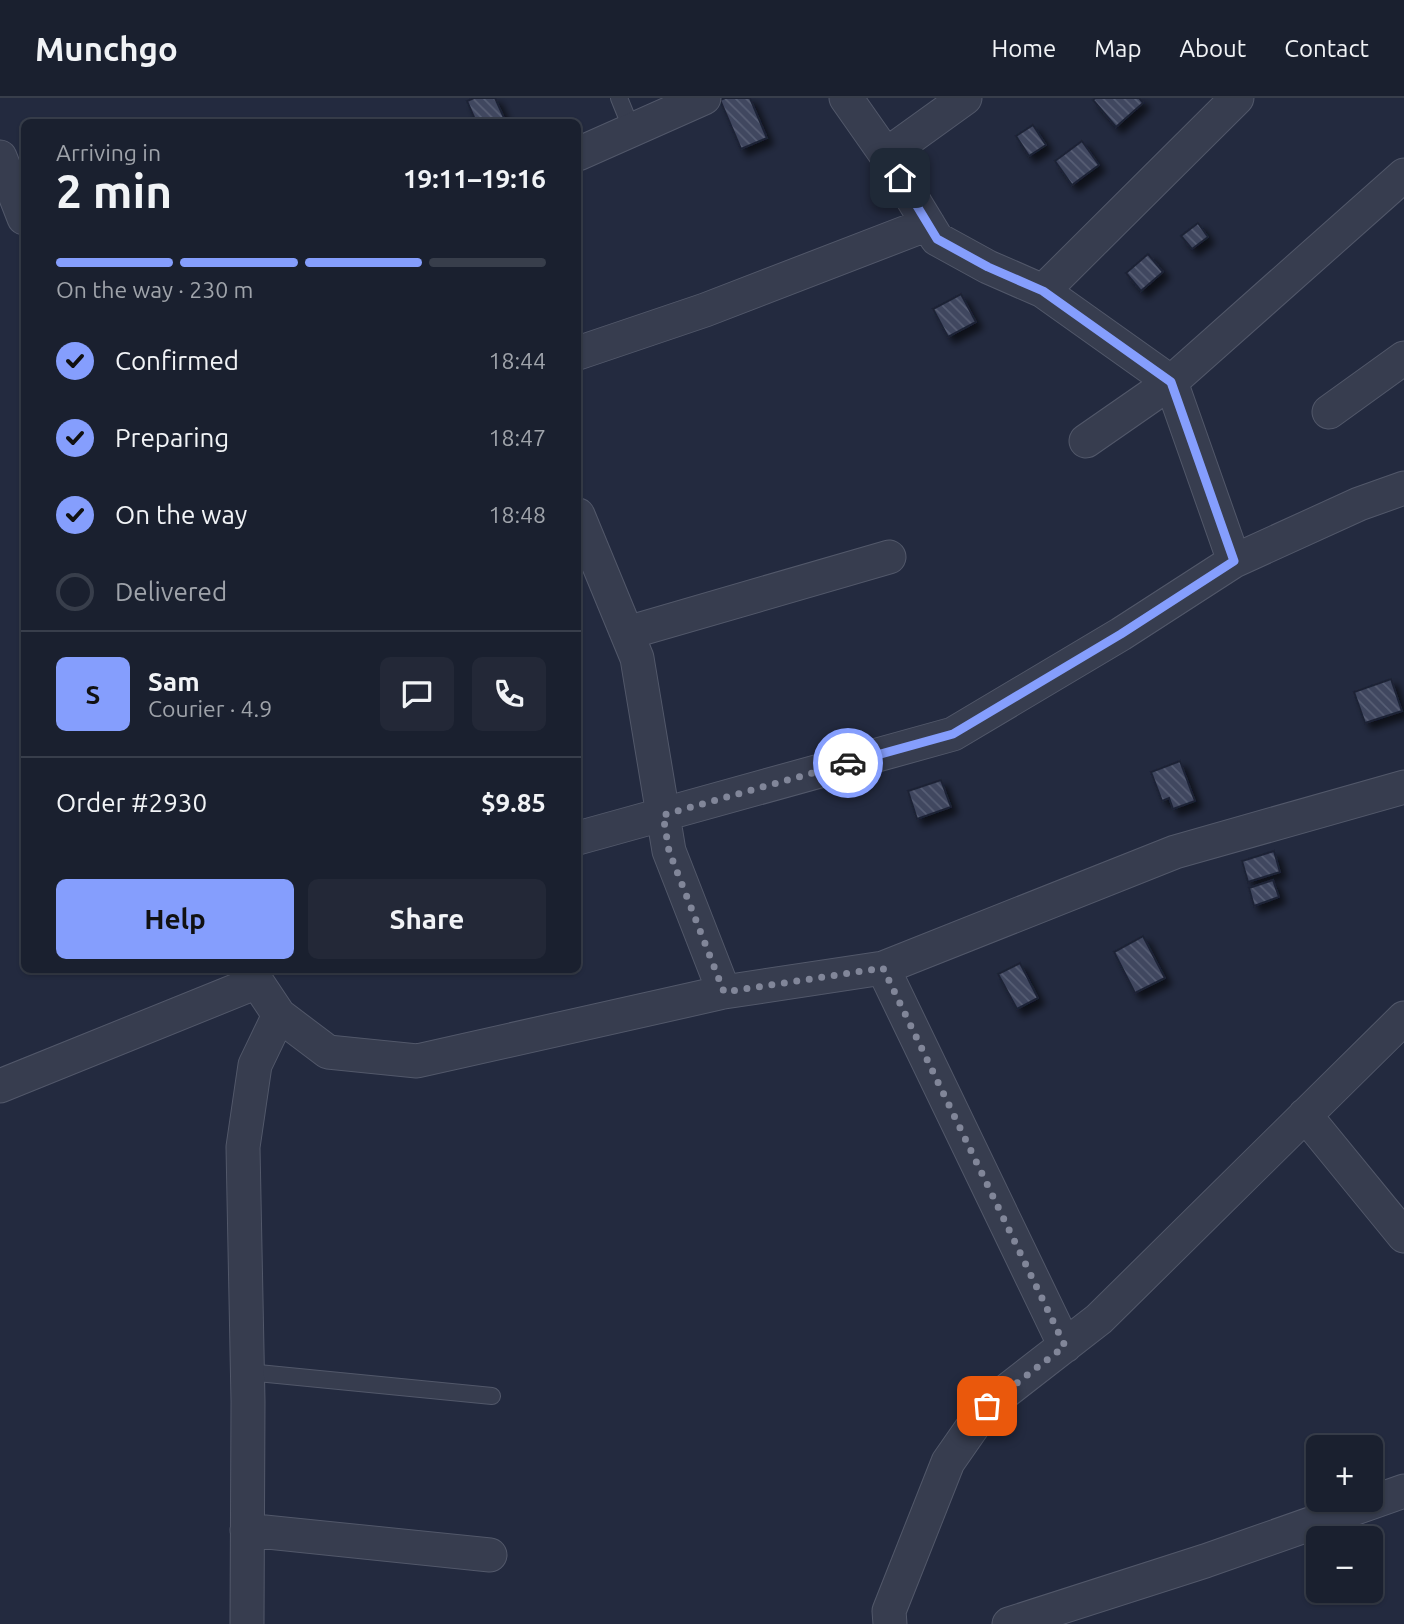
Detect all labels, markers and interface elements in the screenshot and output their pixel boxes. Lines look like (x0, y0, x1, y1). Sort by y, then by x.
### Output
text: Munchgo (35, 30, 178, 67)
text: Home (991, 35, 1056, 62)
text: Map (1094, 35, 1141, 62)
text: About (1179, 35, 1246, 62)
text: Contact (1284, 35, 1369, 62)
text: Arriving in (56, 140, 161, 165)
pin (870, 148, 930, 208)
icon: home (881, 159, 919, 197)
text: 19:11–19:16 (403, 164, 546, 193)
text: 2 min (56, 165, 172, 217)
text: On the way · 230 m (56, 277, 253, 302)
icon: check (56, 342, 94, 380)
text: Confirmed (115, 346, 239, 375)
text: 18:44 (488, 348, 546, 373)
icon: check (56, 419, 94, 457)
text: Preparing (115, 423, 229, 452)
text: 18:47 (488, 425, 546, 450)
icon: check (56, 496, 94, 534)
text: On the way (115, 500, 247, 529)
text: 18:48 (488, 502, 546, 527)
text: Delivered (115, 577, 227, 606)
button: chat (380, 657, 454, 731)
button: phone (472, 657, 546, 731)
text: Sam (148, 667, 200, 696)
text: S (86, 680, 100, 709)
text: Courier · 4.9 (148, 696, 272, 721)
courier (813, 728, 883, 798)
icon: car (829, 744, 867, 782)
text: Order #2930 (56, 788, 207, 817)
text: $9.85 (481, 788, 546, 817)
button: Help (56, 879, 294, 959)
button: Share (308, 879, 546, 959)
pin (957, 1376, 1017, 1436)
icon: bag (968, 1387, 1006, 1425)
map controls (1306, 1435, 1383, 1603)
button: + (1306, 1435, 1383, 1512)
button: − (1306, 1526, 1383, 1603)

